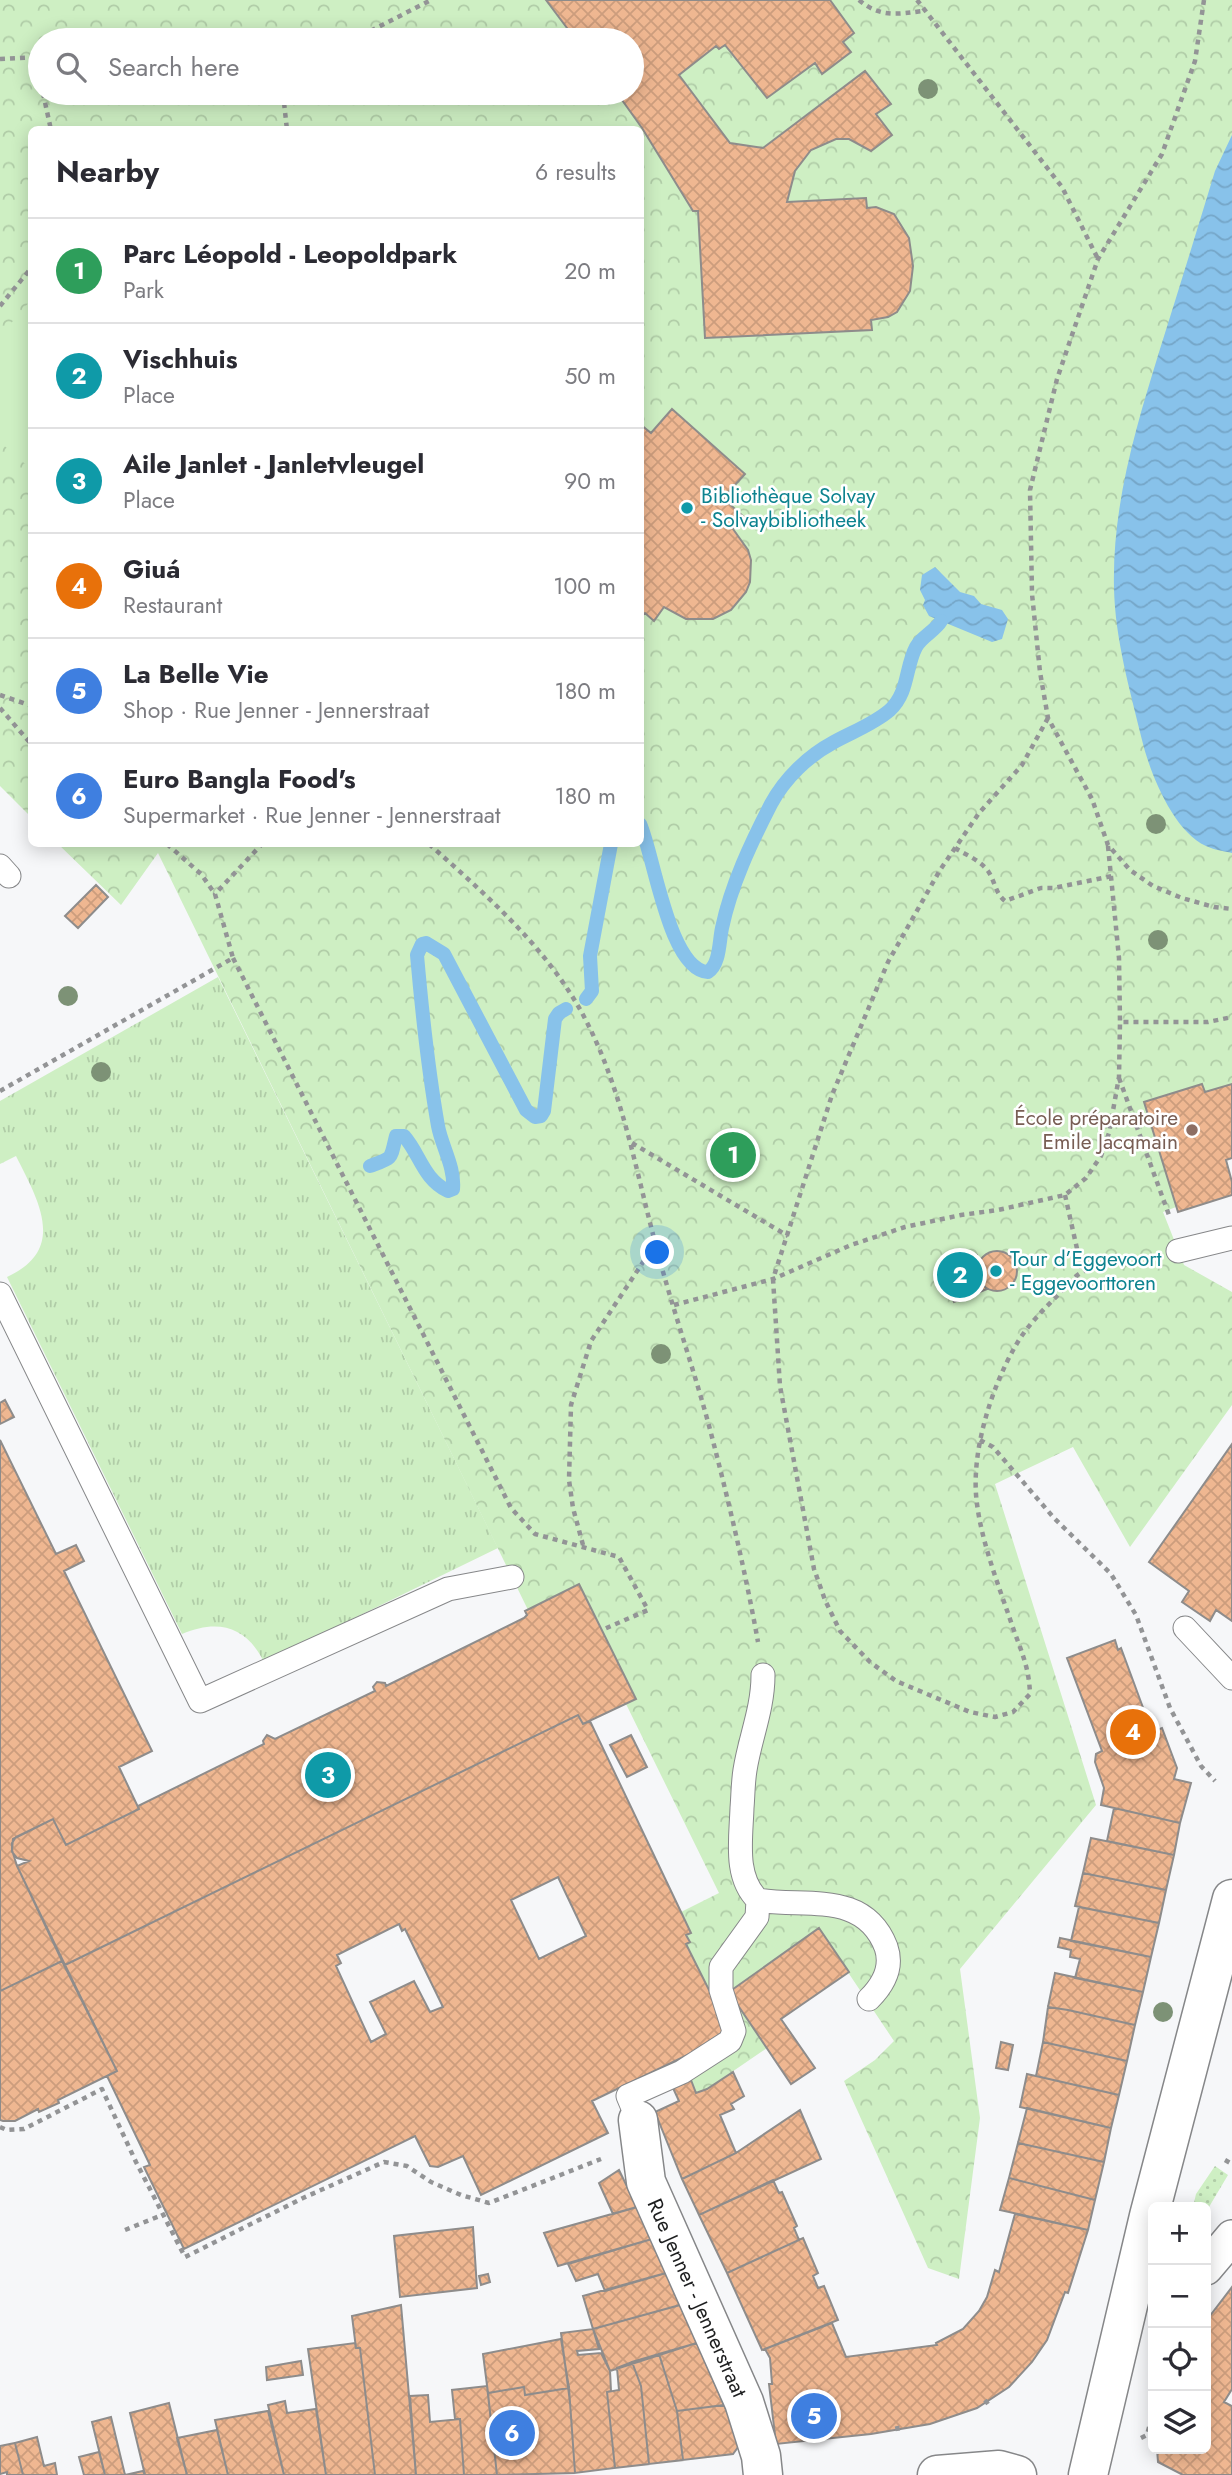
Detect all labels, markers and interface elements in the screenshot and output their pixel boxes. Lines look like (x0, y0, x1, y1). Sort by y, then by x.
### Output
search box (28, 28, 644, 105)
icon: search (52, 48, 90, 86)
text: Search here (108, 48, 240, 86)
text: Nearby (56, 150, 159, 193)
text: 6 results (535, 155, 616, 189)
text: Parc Léopold - Leopoldpark (123, 235, 457, 273)
text: 1 (73, 254, 85, 288)
text: 20 m (564, 254, 616, 288)
text: Park (123, 273, 164, 307)
text: Vischhuis (123, 340, 238, 378)
text: 2 (71, 359, 87, 393)
text: 50 m (564, 359, 616, 393)
text: Place (123, 378, 175, 412)
text: Aile Janlet - Janletvleugel (123, 445, 424, 483)
text: 3 (72, 464, 86, 498)
text: 90 m (564, 464, 616, 498)
place label: Bibliothèque Solvay - Solvaybibliotheek (701, 481, 876, 535)
text: Place (123, 483, 175, 517)
marker: Bibliothèque Solvay - Solvaybibliotheek (679, 500, 695, 516)
text: Giuá (123, 550, 180, 588)
text: 4 (71, 569, 87, 603)
text: 100 m (553, 569, 616, 603)
text: Restaurant (123, 588, 222, 622)
text: La Belle Vie (123, 655, 269, 693)
text: 5 (72, 674, 86, 708)
text: 180 m (554, 674, 616, 708)
text: Shop · Rue Jenner - Jennerstraat (123, 693, 429, 727)
text: Euro Bangla Food's (123, 760, 356, 798)
text: 6 (71, 779, 87, 813)
text: 180 m (554, 779, 616, 813)
text: Supermarket · Rue Jenner - Jennerstraat (123, 798, 500, 832)
place label: École préparatoire Emile Jacqmain (1014, 1103, 1178, 1157)
marker: École préparatoire Emile Jacqmain (1184, 1122, 1200, 1138)
pin: 1 (710, 1129, 756, 1181)
your location (640, 1235, 674, 1269)
place label: Tour d’Eggevoort - Eggevoorttoren (1010, 1244, 1162, 1298)
pin: 2 (937, 1249, 983, 1301)
marker: Tour d’Eggevoort - Eggevoorttoren (988, 1263, 1004, 1279)
pin: 4 (1110, 1706, 1156, 1758)
pin: 3 (305, 1749, 351, 1801)
street label: Rue Jenner - Jennerstraat (640, 2194, 754, 2402)
map controls (1148, 2202, 1211, 2454)
button: + (1148, 2202, 1211, 2265)
button: − (1148, 2265, 1211, 2328)
button: locate (1148, 2328, 1211, 2391)
pin: 5 (791, 2390, 837, 2442)
button: layers (1148, 2391, 1211, 2454)
pin: 6 (489, 2407, 535, 2459)

